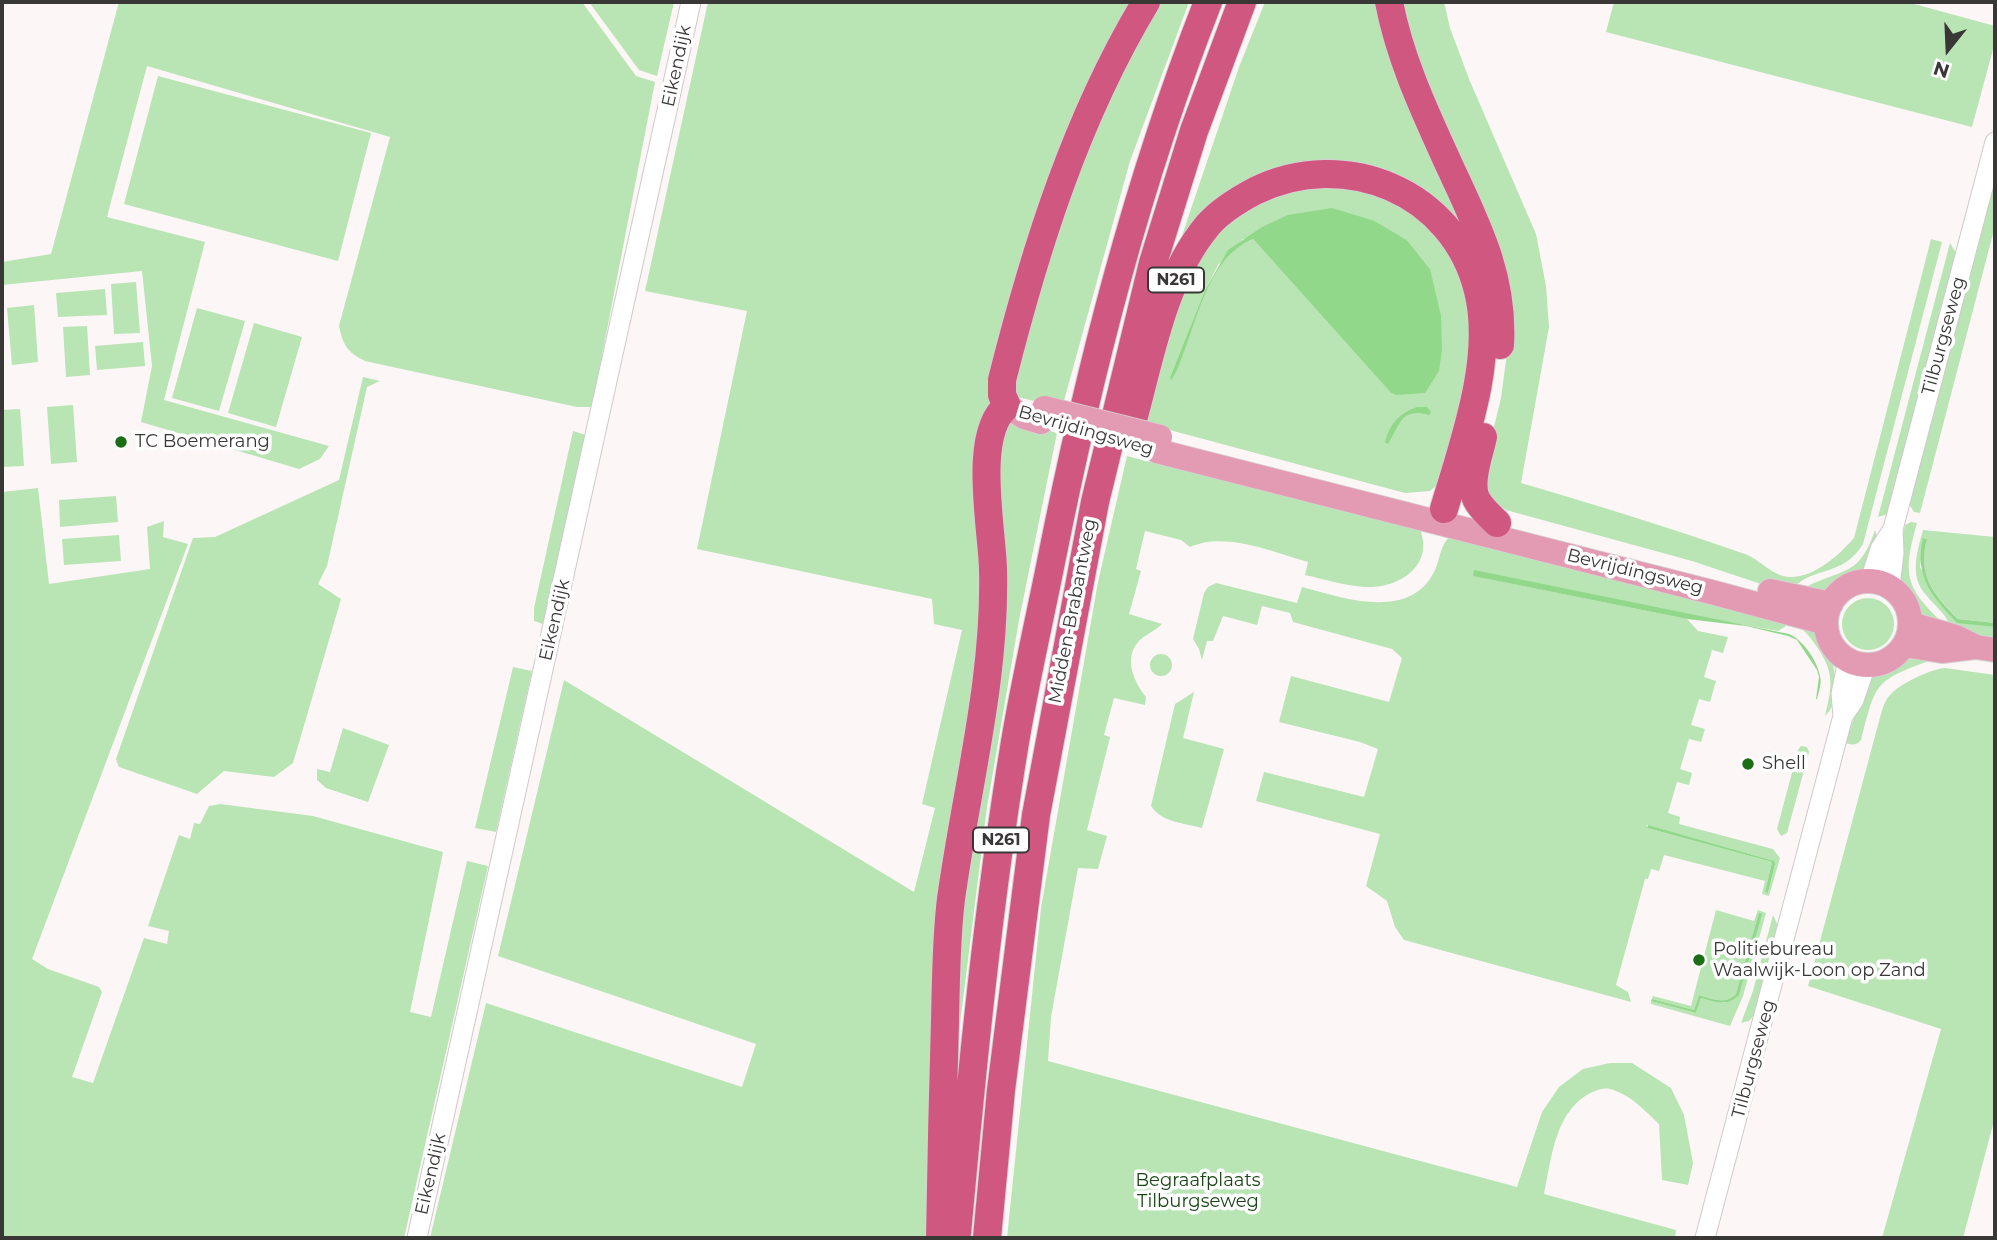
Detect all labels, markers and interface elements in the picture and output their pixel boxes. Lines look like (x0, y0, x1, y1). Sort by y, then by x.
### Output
north arrow (1913, 14, 1983, 84)
street label: Eikendijk (658, 23, 696, 109)
text: N (1931, 56, 1952, 83)
road number: N261 (1148, 268, 1204, 292)
street label: Tilburgseweg (1918, 274, 1970, 398)
street label: Bevrijdingsweg (1016, 401, 1156, 461)
place label: TC Boemerang (135, 431, 270, 453)
marker: TC Boemerang (113, 434, 129, 450)
street label: Midden-Brabantweg (1044, 517, 1102, 705)
street label: Bevrijdingsweg (1565, 545, 1705, 599)
street label: Eikendijk (535, 577, 575, 663)
place label: Shell (1762, 753, 1806, 775)
marker: Shell (1740, 756, 1756, 772)
road number: N261 (973, 828, 1029, 852)
place label: Politiebureau Waalwijk-Loon op Zand (1713, 939, 1926, 982)
marker: Politiebureau Waalwijk-Loon op Zand (1691, 952, 1707, 968)
street label: Tilburgseweg (1728, 997, 1780, 1121)
street label: Eikendijk (411, 1131, 451, 1217)
park label: Begraafplaats Tilburgseweg (1136, 1170, 1260, 1212)

